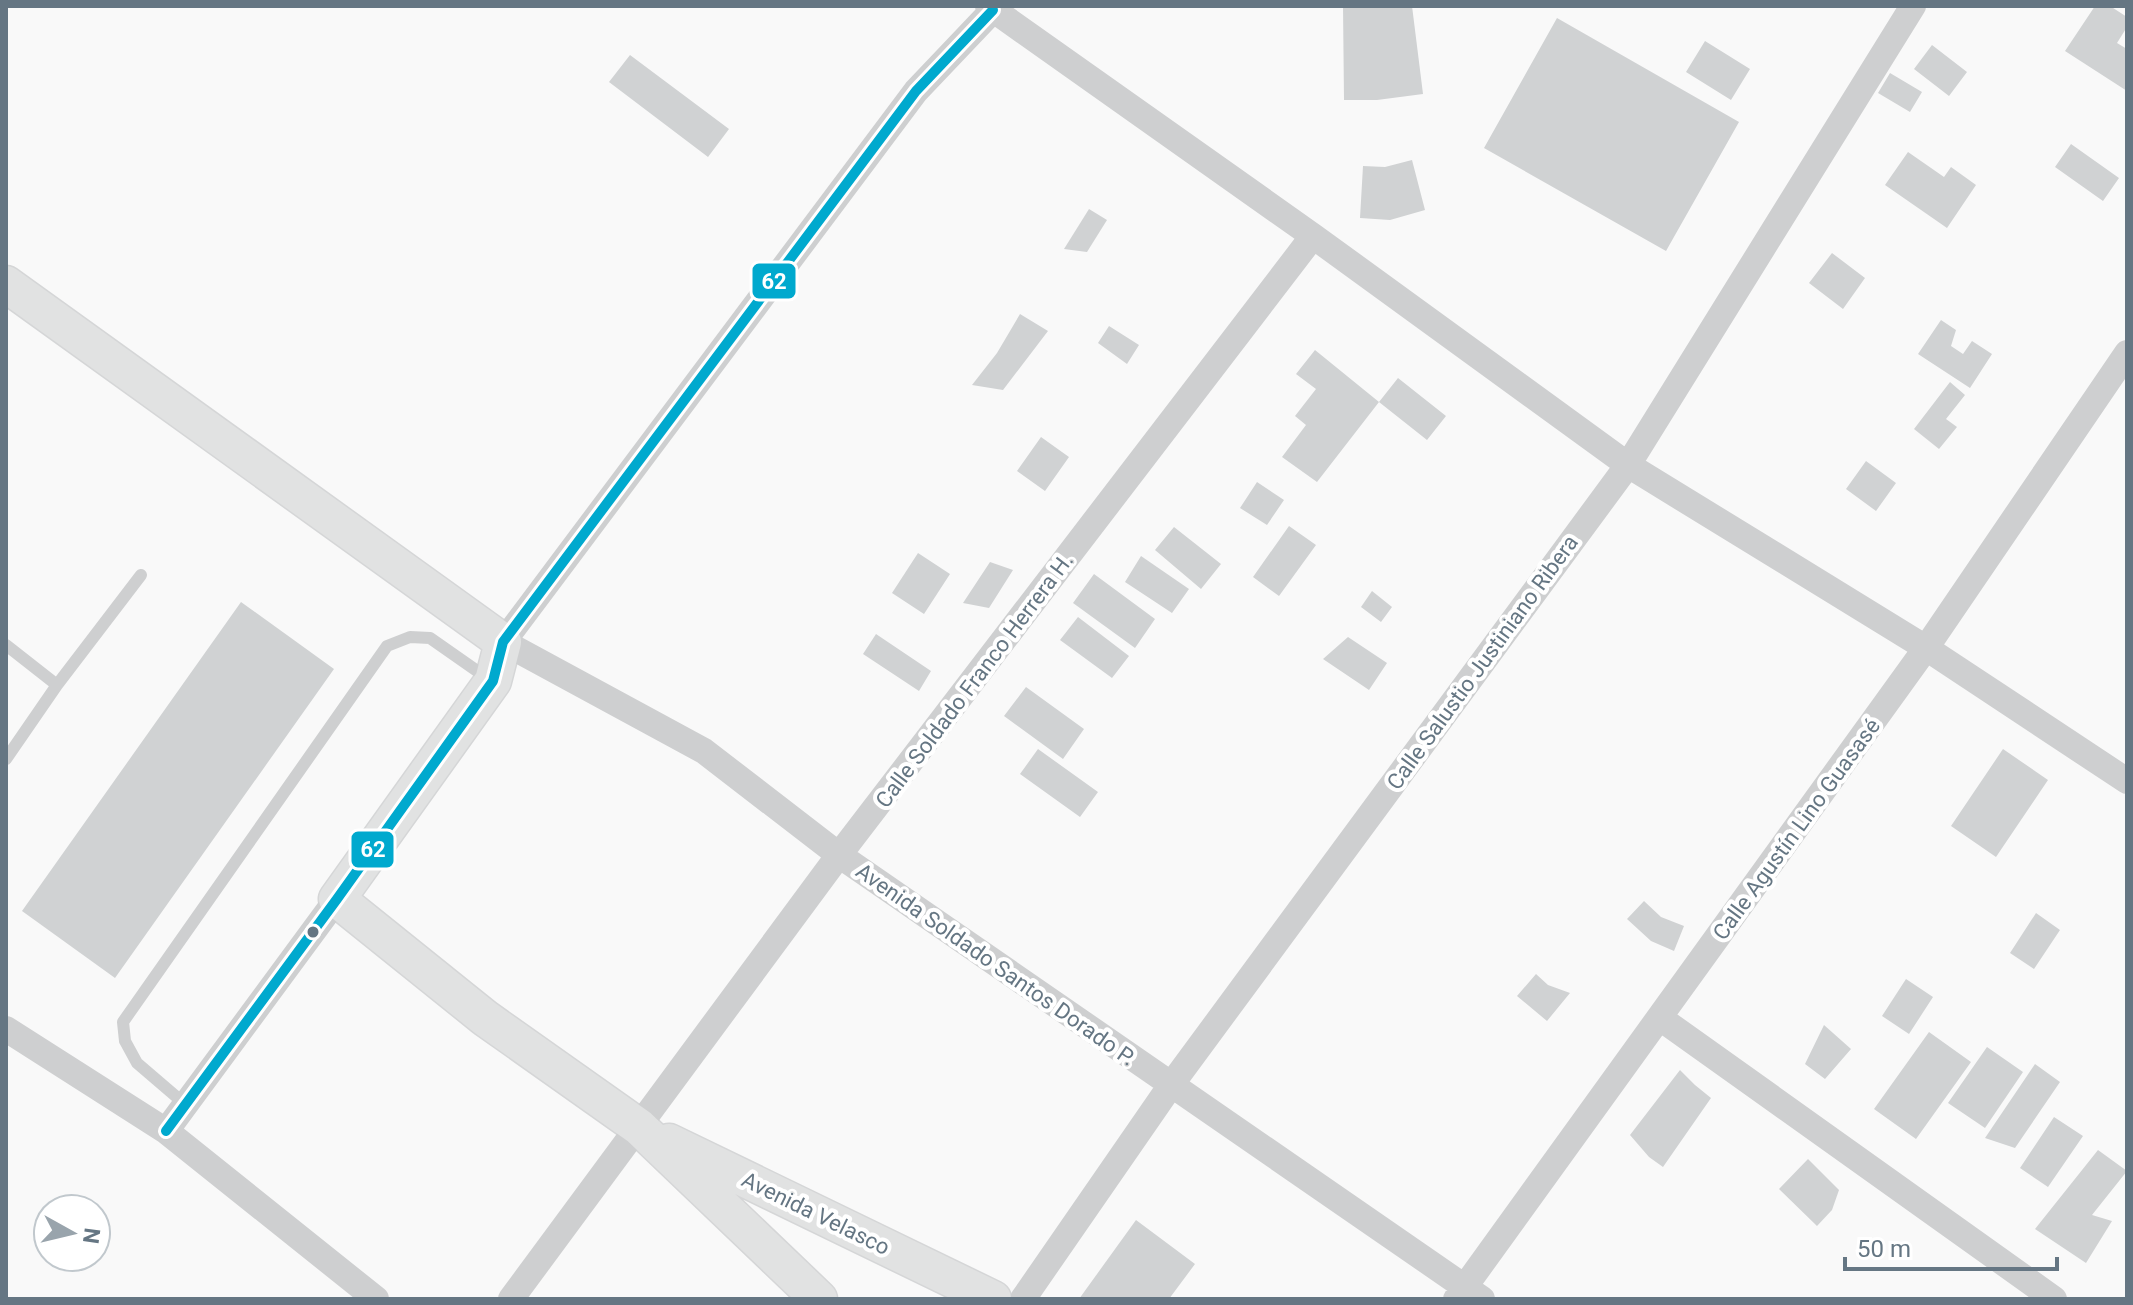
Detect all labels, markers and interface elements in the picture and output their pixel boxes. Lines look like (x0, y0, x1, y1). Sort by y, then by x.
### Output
line badge: 62 (751, 262, 797, 300)
text: 62 (761, 269, 787, 294)
street label: Calle Salustio Justiniano Ribera (1382, 530, 1583, 794)
street label: Calle Soldado Franco Herrera H. (871, 548, 1078, 812)
street label: Calle Agustín Lino Guasasé (1708, 714, 1885, 945)
line badge: 62 (350, 830, 395, 869)
text: 62 (360, 837, 386, 862)
street label: Avenida Soldado Santos Dorado P. (851, 858, 1140, 1071)
unlabelled marker (305, 924, 321, 940)
street label: Avenida Velasco (738, 1167, 894, 1260)
north arrow (32, 1193, 112, 1273)
scale bar (1845, 1221, 2057, 1271)
text: N (78, 1226, 105, 1245)
text: 50 m (1857, 1235, 1911, 1263)

